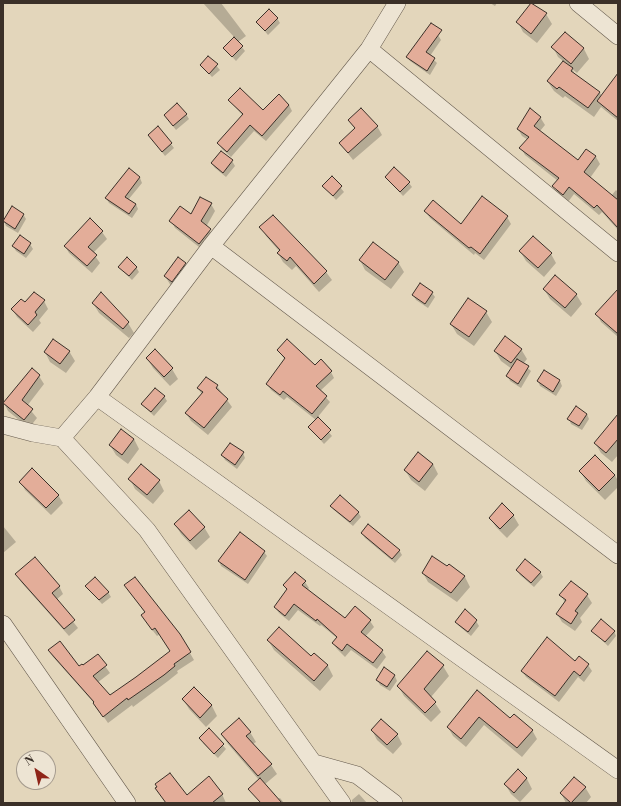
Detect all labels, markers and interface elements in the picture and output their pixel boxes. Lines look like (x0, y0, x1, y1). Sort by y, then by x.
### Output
north arrow (16, 750, 56, 790)
text: N (22, 753, 37, 769)

